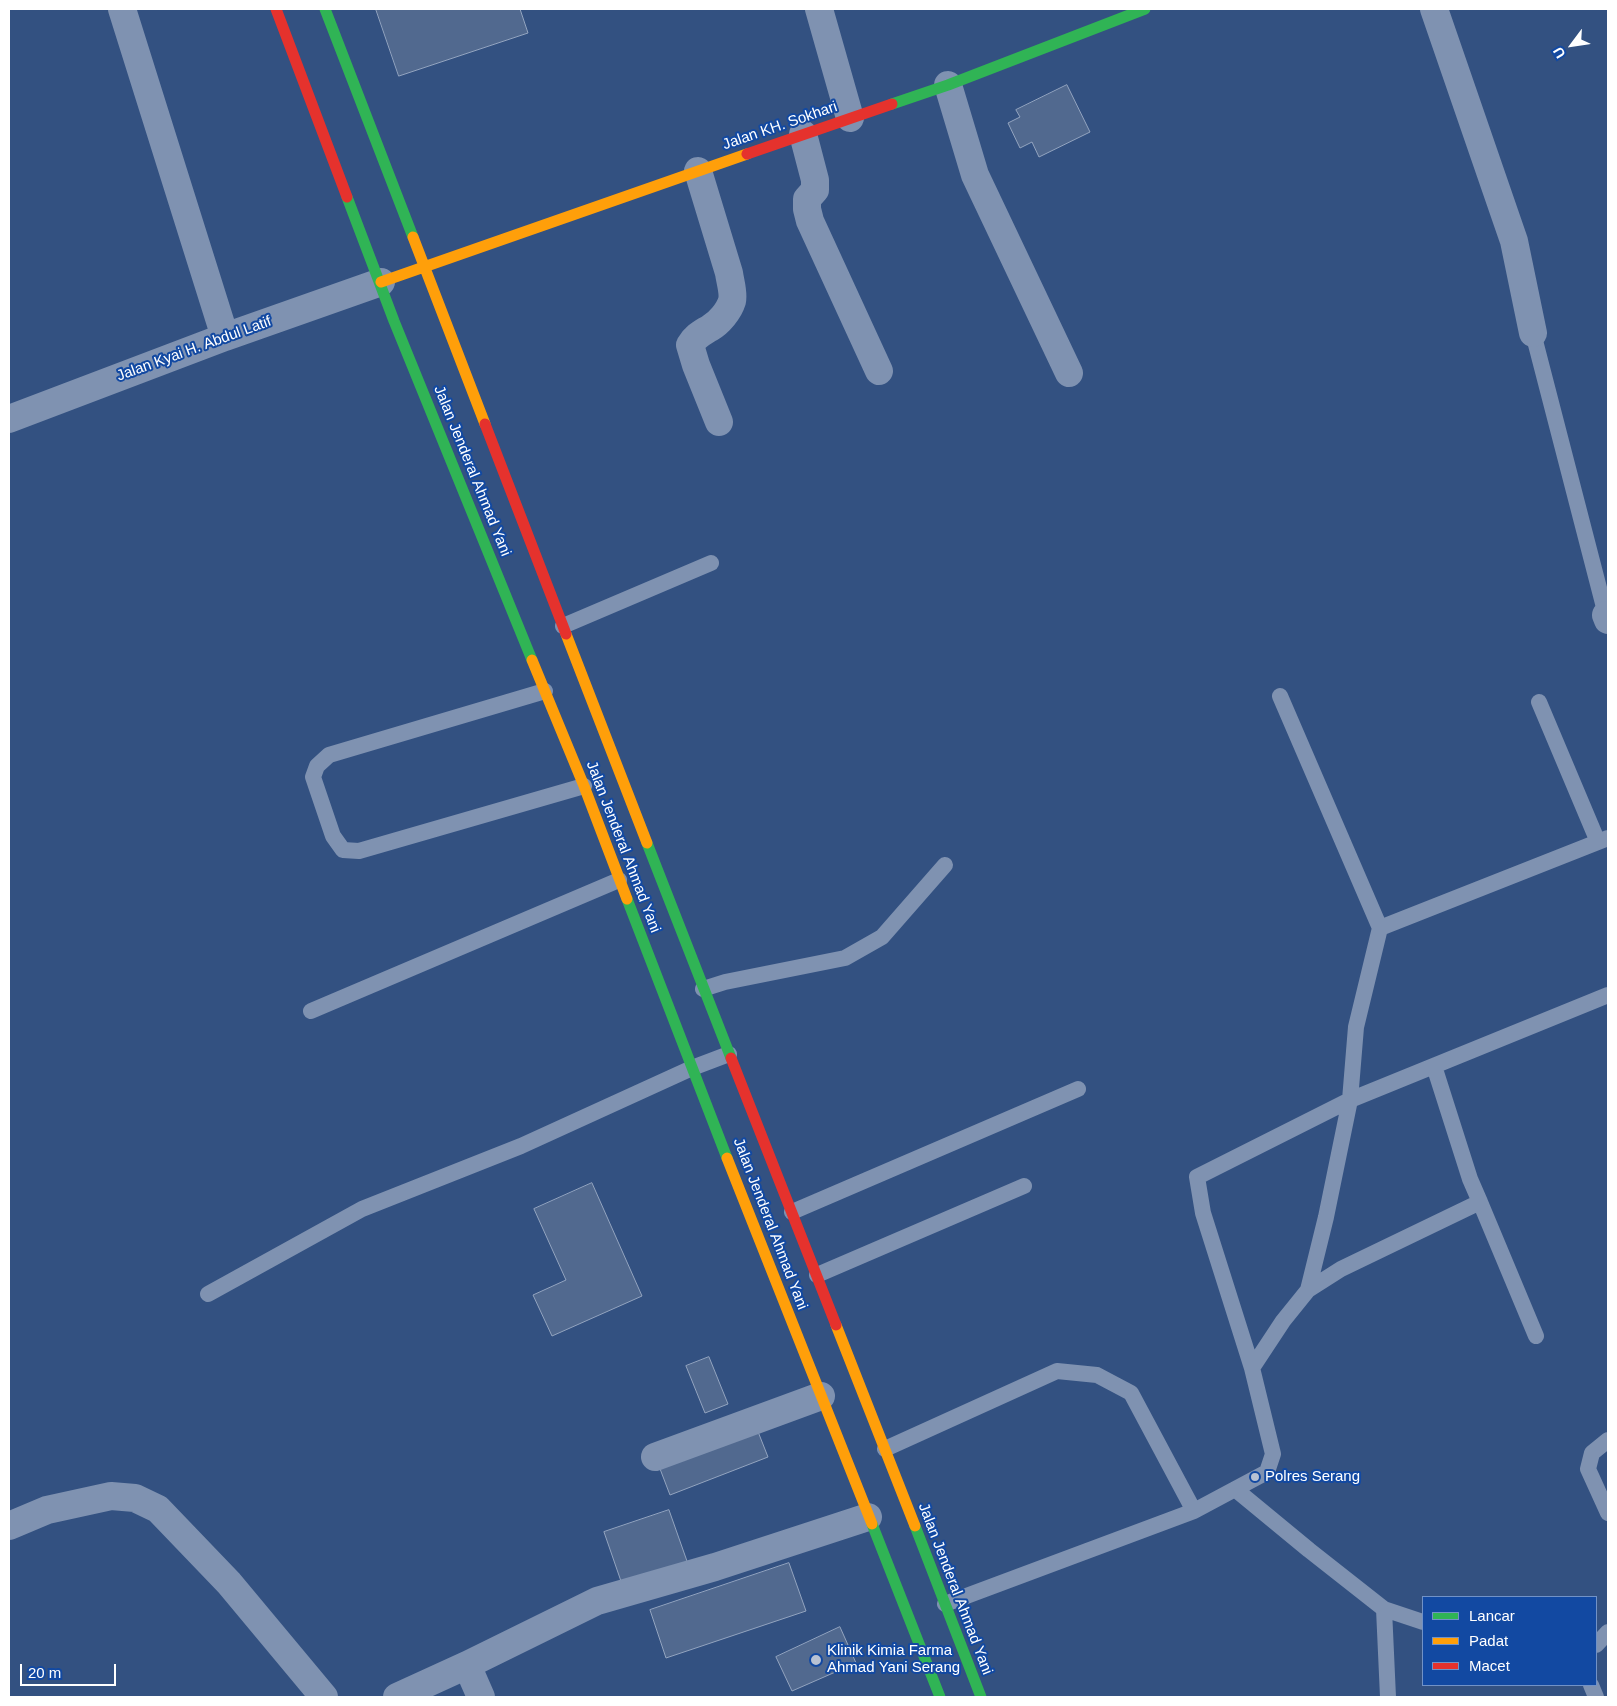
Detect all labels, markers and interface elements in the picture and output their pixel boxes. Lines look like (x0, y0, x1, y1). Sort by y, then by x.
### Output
north arrow (1547, 20, 1597, 70)
text: U (1550, 44, 1569, 61)
street label: Jalan KH. Sokhari (720, 98, 840, 154)
street label: Jalan Kyai H. Abdul Latif (114, 313, 274, 385)
street label: Jalan Jenderal Ahmad Yani (430, 383, 514, 559)
street label: Jalan Jenderal Ahmad Yani (582, 759, 664, 935)
street label: Jalan Jenderal Ahmad Yani (729, 1136, 811, 1312)
place label: Polres Serang (1265, 1468, 1360, 1486)
marker: Polres Serang (1249, 1471, 1261, 1483)
street label: Jalan Jenderal Ahmad Yani (914, 1501, 996, 1677)
legend (1422, 1596, 1597, 1686)
text: Lancar (1469, 1607, 1515, 1624)
text: Padat (1469, 1632, 1508, 1649)
place label: Klinik Kimia Farma Ahmad Yani Serang (827, 1642, 960, 1677)
marker: Klinik Kimia Farma Ahmad Yani Serang (809, 1653, 823, 1667)
scale bar (22, 1654, 119, 1686)
text: Macet (1469, 1657, 1510, 1674)
text: 20 m (28, 1664, 61, 1681)

